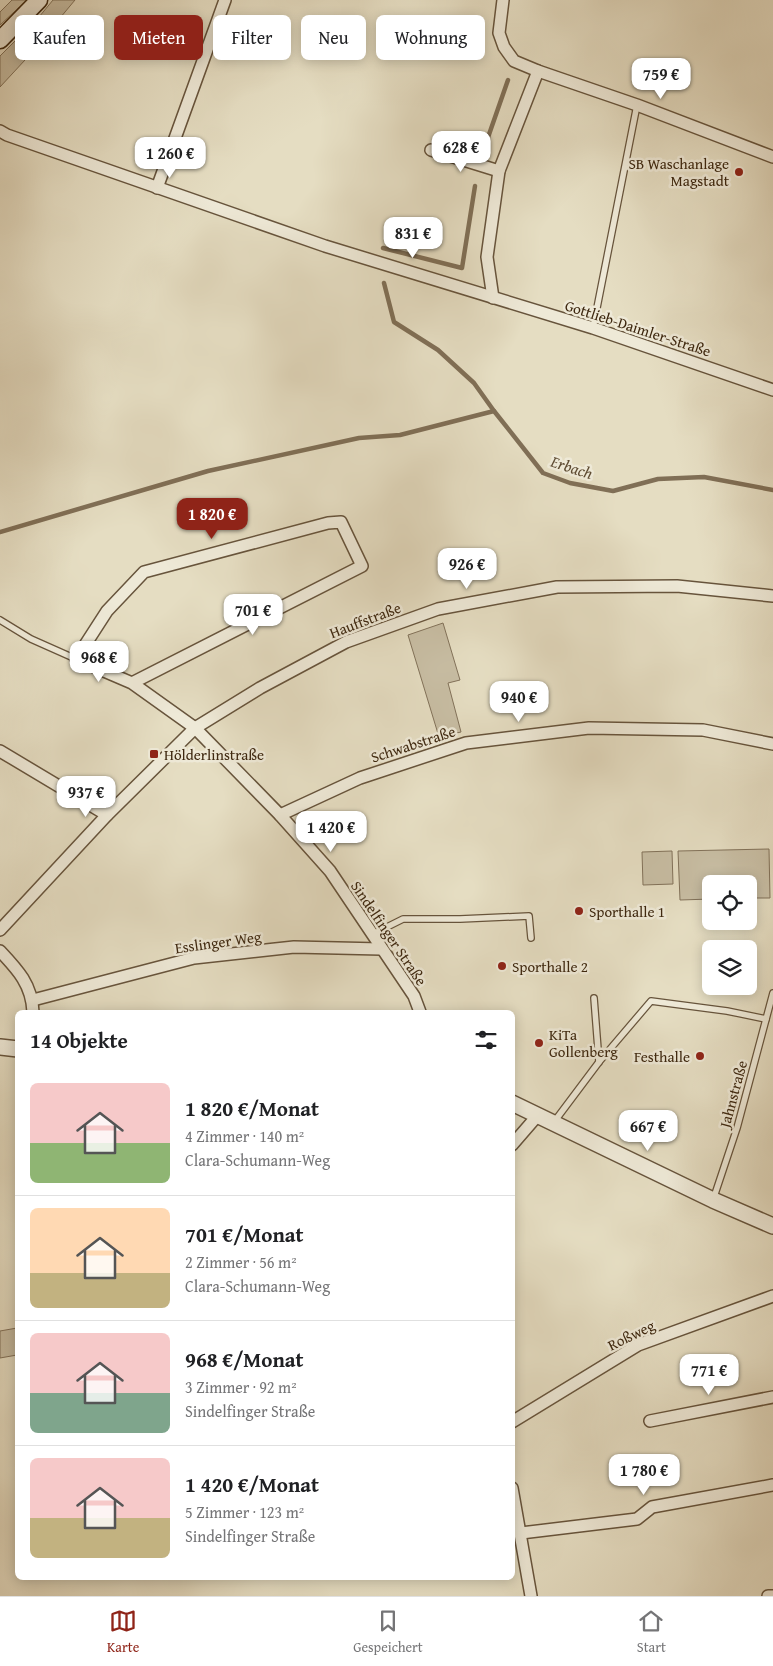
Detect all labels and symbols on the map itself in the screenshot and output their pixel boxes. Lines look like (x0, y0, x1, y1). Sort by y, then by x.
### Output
pin: 759 € (626, 58, 696, 100)
pin: 628 € (426, 130, 496, 173)
pin: 1 260 € (124, 136, 216, 179)
place label: SB Waschanlage Magstadt (628, 153, 730, 191)
marker: SB Waschanlage Magstadt (733, 166, 745, 178)
pin: 831 € (378, 216, 448, 259)
street label: Gottlieb-Daimler-Straße (562, 294, 714, 362)
water label: Erbach (547, 449, 596, 485)
pin: 1 820 € (166, 498, 258, 540)
pin: 926 € (432, 548, 502, 590)
pin: 701 € (218, 594, 288, 636)
street label: Hauffstraße (326, 597, 404, 643)
pin: 968 € (64, 640, 134, 683)
pin: 940 € (484, 680, 554, 723)
street label: Schwabstraße (368, 720, 458, 768)
place label: Hölderlinstraße (164, 744, 264, 765)
marker: Hölderlinstraße (148, 748, 160, 760)
pin: 937 € (51, 776, 121, 818)
pin: 1 420 € (285, 810, 377, 853)
street label: Sindelfinger Straße (346, 876, 432, 990)
place label: Sporthalle 1 (589, 901, 665, 922)
marker: Sporthalle 1 (573, 905, 585, 917)
street label: Esslinger Weg (173, 925, 263, 958)
place label: Sporthalle 2 (512, 956, 588, 977)
marker: Sporthalle 2 (496, 960, 508, 972)
place label: KiTa Gollenberg (549, 1024, 618, 1062)
marker: KiTa Gollenberg (533, 1037, 545, 1049)
place label: Festhalle (634, 1046, 690, 1067)
marker: Festhalle (694, 1050, 706, 1062)
street label: Jahnstraße (713, 1058, 752, 1132)
pin: 667 € (613, 1110, 683, 1152)
street label: Roßweg (604, 1314, 659, 1355)
pin: 771 € (674, 1354, 744, 1396)
pin: 1 780 € (598, 1454, 690, 1496)

